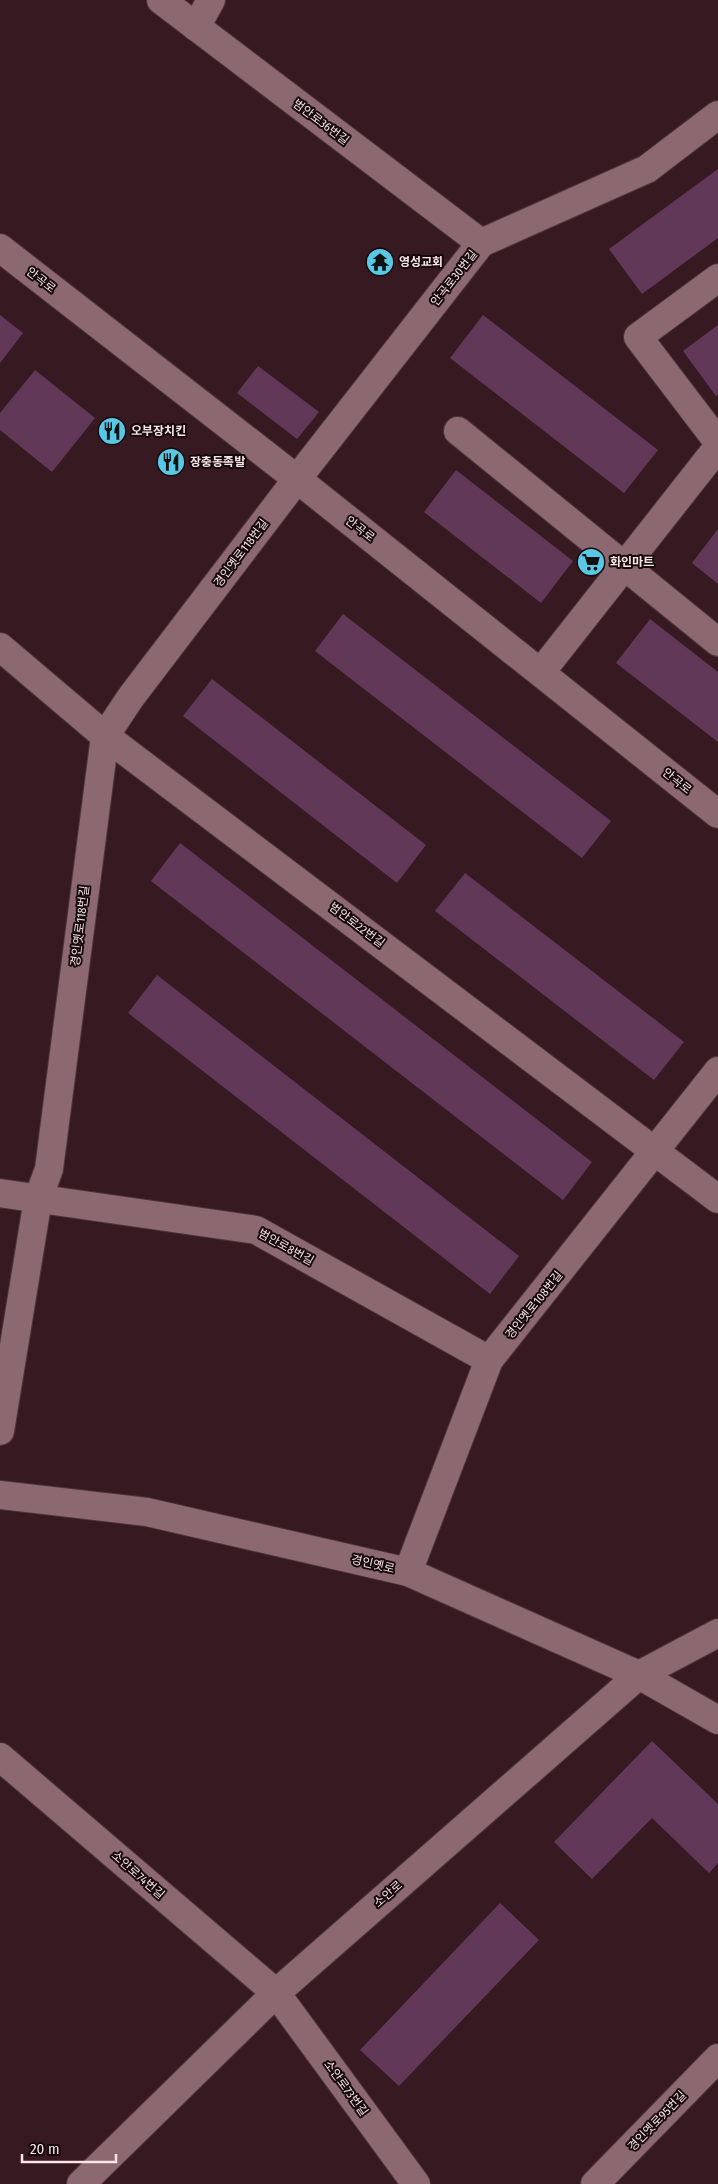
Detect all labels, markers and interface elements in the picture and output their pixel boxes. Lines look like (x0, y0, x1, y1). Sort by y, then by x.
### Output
street label: 범안로36번길 (290, 96, 352, 148)
temple icon: 영성교회 (365, 247, 395, 277)
street label: 안곡로30번길 (428, 247, 480, 309)
place label: 영성교회 (399, 255, 443, 269)
street label: 안곡로 (24, 264, 58, 296)
restaurant icon: 오부장치킨 (97, 416, 127, 446)
place label: 오부장치킨 (131, 424, 186, 438)
restaurant icon: 장충동족발 (156, 447, 186, 477)
place label: 장충동족발 (190, 455, 245, 469)
street label: 안곡로 (343, 513, 377, 545)
street label: 경인옛로118번길 (211, 516, 271, 590)
supermarket icon: 화인마트 (576, 547, 606, 577)
place label: 화인마트 (610, 555, 654, 569)
street label: 안곡로 (660, 765, 694, 797)
street label: 경인옛로118번길 (68, 885, 92, 967)
street label: 범안로22번길 (327, 900, 387, 950)
street label: 범안로8번길 (256, 1226, 316, 1268)
street label: 경인옛로108번길 (502, 1268, 566, 1342)
street label: 경인옛로 (350, 1552, 396, 1576)
street label: 소안로74번길 (109, 1848, 167, 1902)
street label: 소안로 (371, 1878, 405, 1910)
street label: 소안로73번길 (321, 2057, 371, 2119)
street label: 경인옛로95번길 (625, 2088, 689, 2154)
scale bar (22, 2132, 116, 2164)
text: 20 m (30, 2140, 60, 2158)

